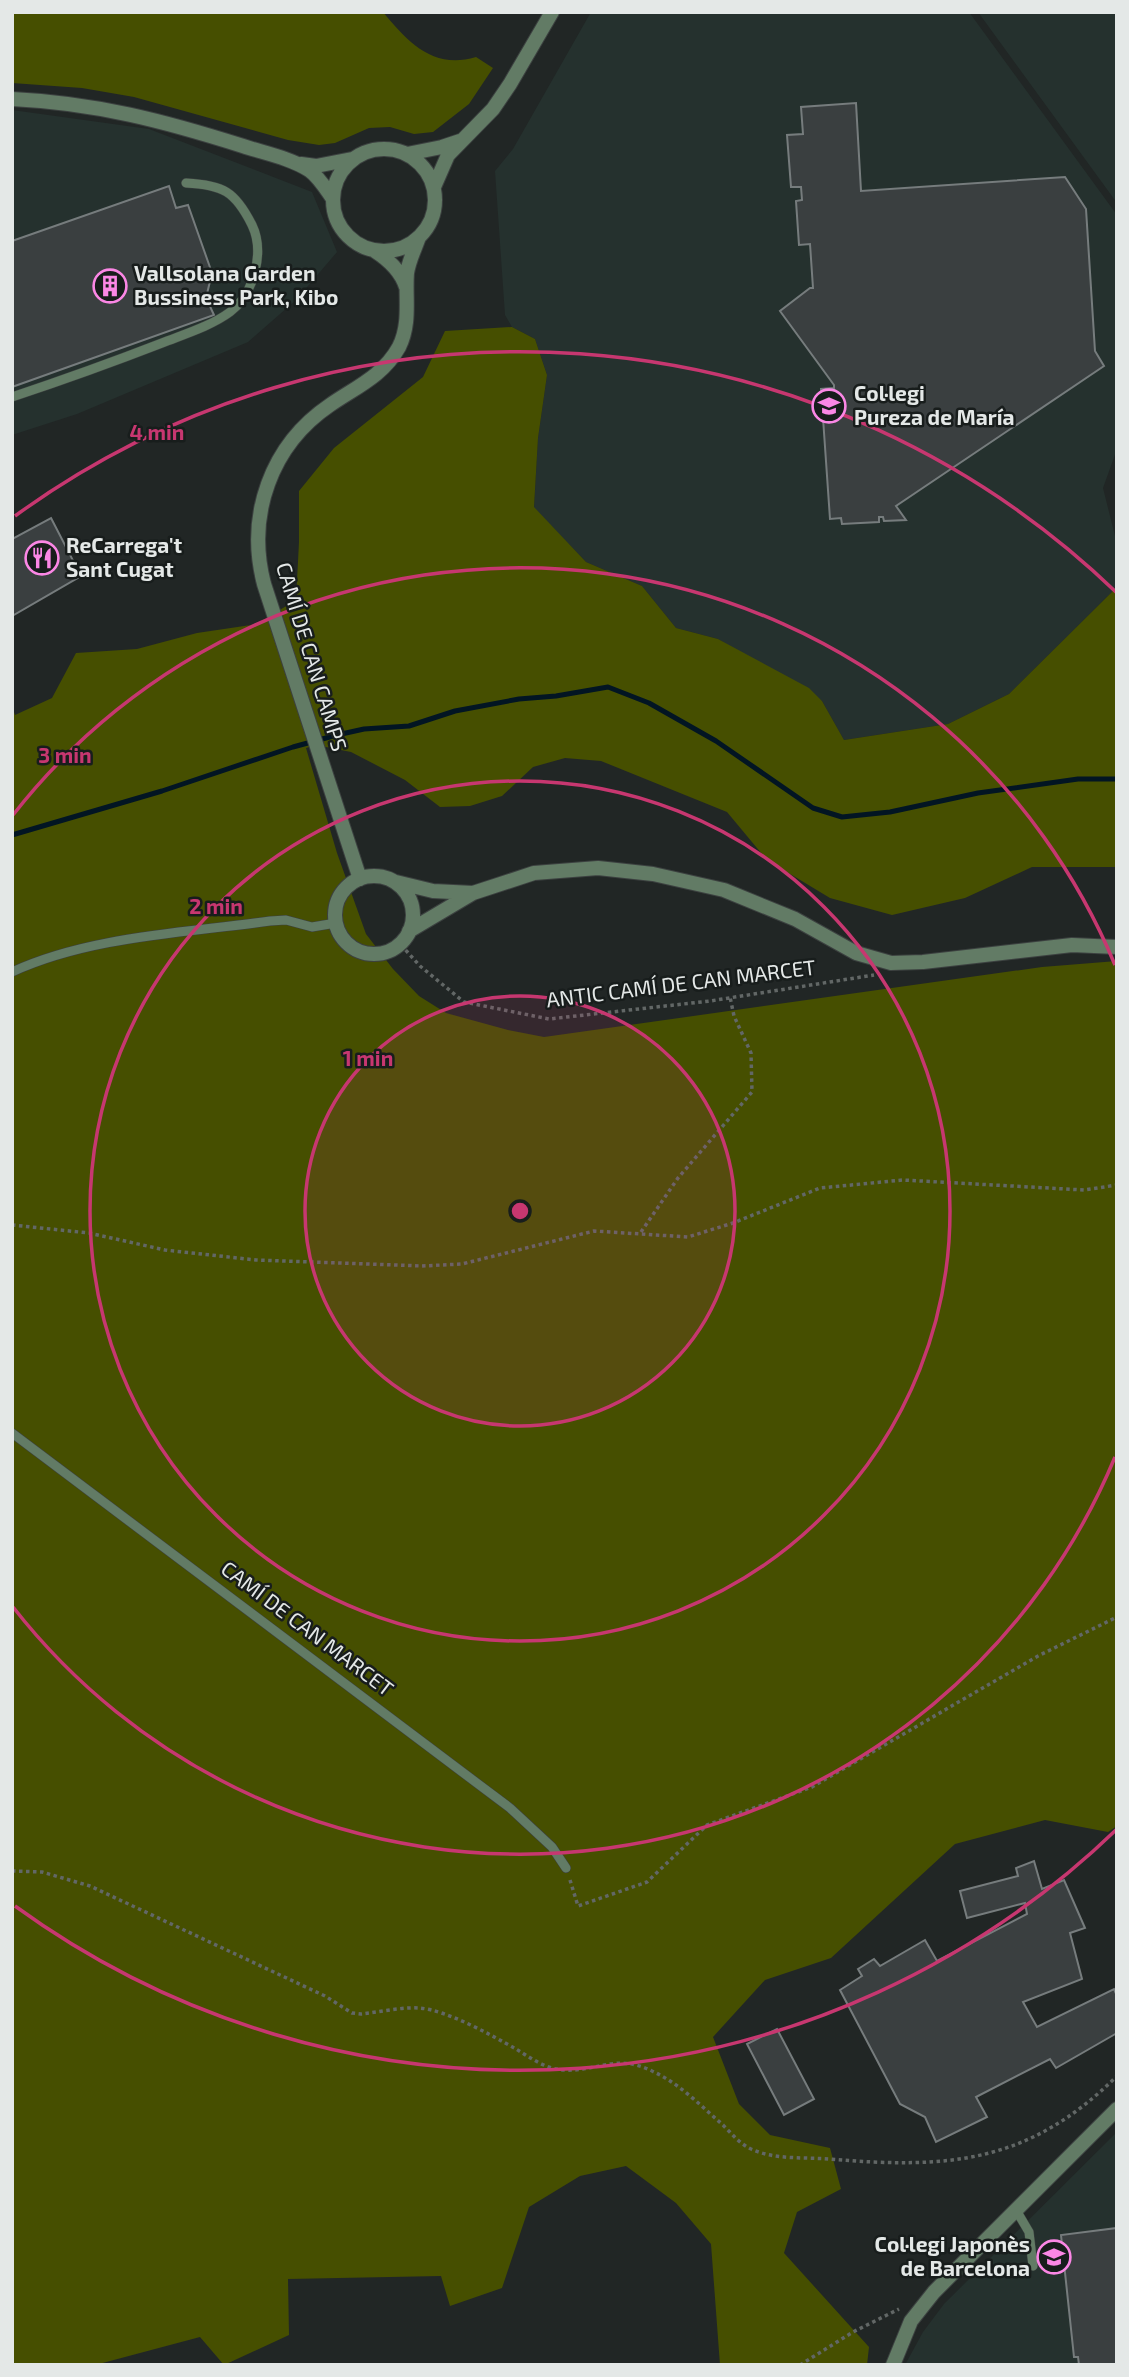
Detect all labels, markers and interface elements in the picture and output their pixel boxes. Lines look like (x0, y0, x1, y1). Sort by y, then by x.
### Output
place label: Vallsolana Garden Bussiness Park, Kibo (134, 260, 338, 309)
building icon: Vallsolana Garden Bussiness Park, Kibo (91, 267, 129, 305)
place label: Col·legi Pureza de María (854, 380, 1014, 429)
school or university icon: Col·legi Pureza de María (810, 387, 848, 425)
text: 4 min (130, 419, 184, 444)
place label: ReCarrega't Sant Cugat (66, 532, 182, 581)
restaurant icon: ReCarrega't Sant Cugat (23, 539, 61, 577)
street label: CAMÍ DE CAN CAMPS (272, 559, 353, 754)
text: 3 min (38, 742, 92, 767)
text: 2 min (189, 893, 243, 918)
street label: ANTIC CAMÍ DE CAN MARCET (545, 954, 817, 1011)
text: 1 min (343, 1045, 393, 1070)
centre of rings (508, 1199, 532, 1223)
street label: CAMÍ DE CAN MARCET (217, 1555, 399, 1701)
place label: Col·legi Japonès de Barcelona (875, 2231, 1030, 2280)
school or university icon: Col·legi Japonès de Barcelona (1035, 2238, 1073, 2276)

